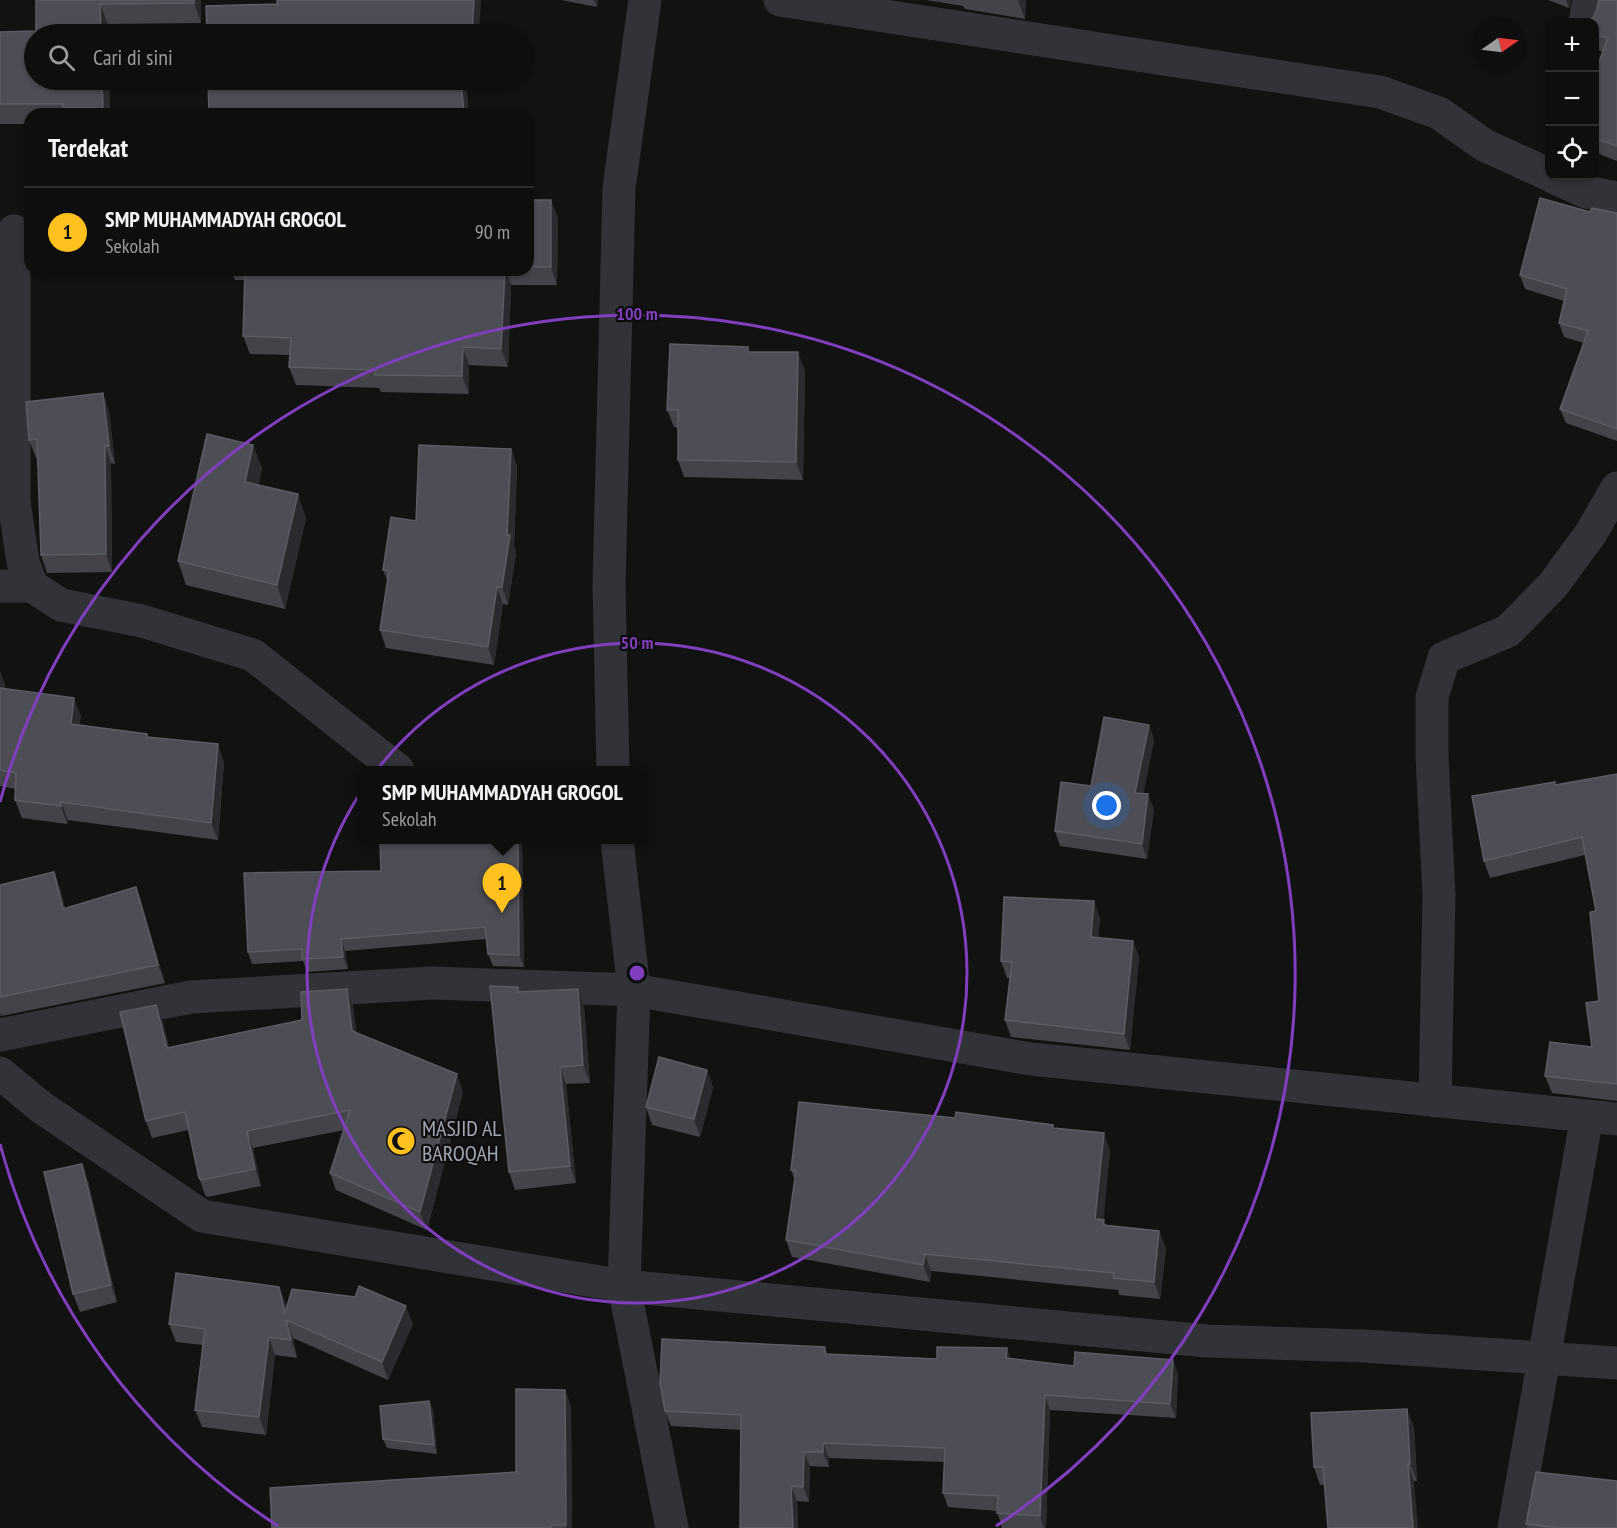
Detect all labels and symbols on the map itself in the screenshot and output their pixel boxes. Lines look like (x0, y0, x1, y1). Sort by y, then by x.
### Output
north arrow (1473, 18, 1527, 72)
text: 100 m (616, 302, 658, 325)
text: 50 m (621, 631, 653, 654)
your location (1092, 791, 1121, 820)
pin: 1 (482, 864, 522, 913)
centre of rings (627, 963, 647, 983)
place label: MASJID AL BAROQAH (422, 1114, 501, 1167)
mosque icon: MASJID AL BAROQAH (385, 1125, 417, 1157)

